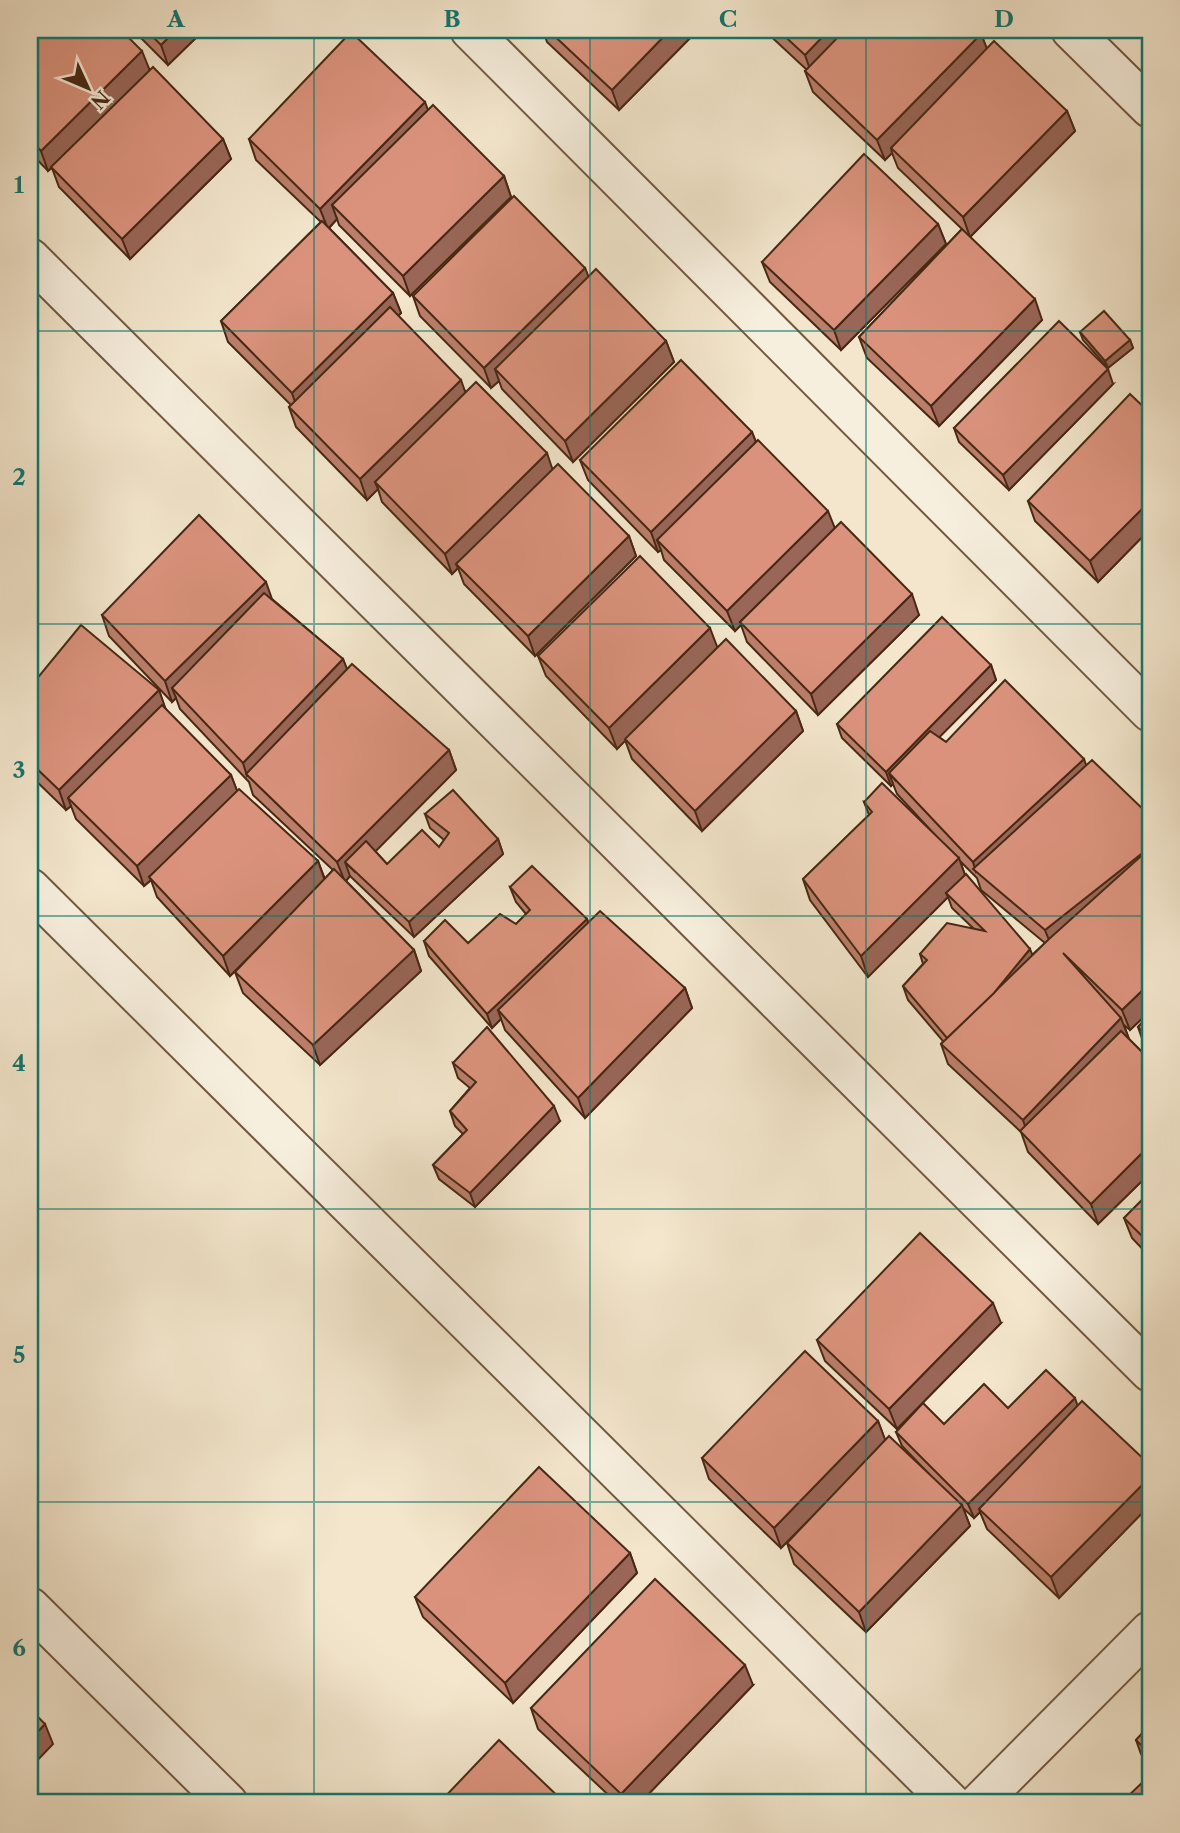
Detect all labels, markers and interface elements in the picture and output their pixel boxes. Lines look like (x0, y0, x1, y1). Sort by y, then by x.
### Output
text: A (166, 5, 186, 33)
text: B (443, 5, 461, 33)
text: C (719, 5, 737, 33)
text: D (994, 5, 1014, 33)
north arrow (52, 52, 122, 122)
text: N (86, 86, 114, 113)
text: 1 (14, 171, 25, 199)
text: 2 (12, 463, 26, 491)
text: 3 (13, 756, 26, 784)
text: 4 (12, 1049, 26, 1077)
text: 5 (13, 1341, 25, 1369)
text: 6 (12, 1634, 26, 1662)

